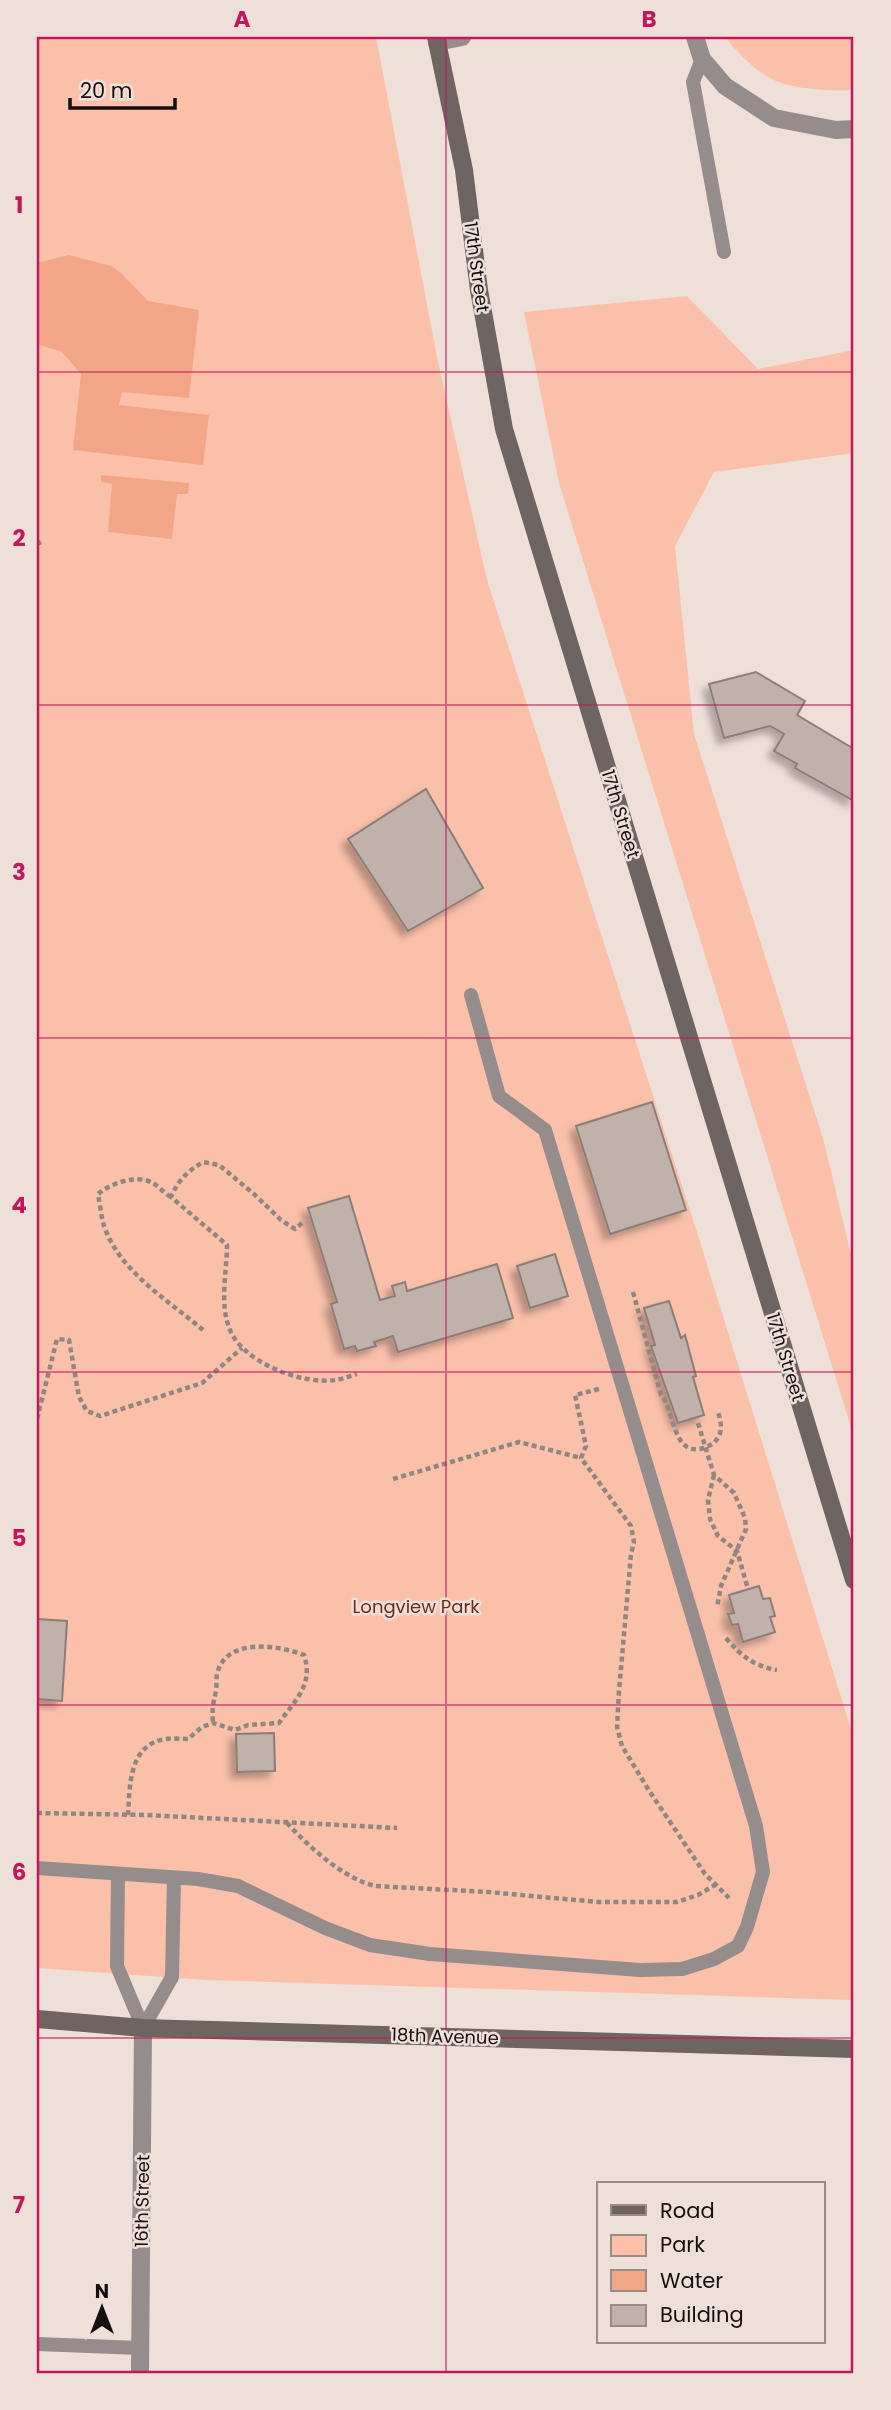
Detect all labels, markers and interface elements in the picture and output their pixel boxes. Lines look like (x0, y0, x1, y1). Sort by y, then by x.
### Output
text: A (234, 3, 251, 35)
text: B (641, 3, 657, 35)
scale bar (70, 66, 175, 110)
text: 20 m (80, 76, 133, 105)
text: 1 (15, 189, 23, 221)
street label: 17th Street (458, 220, 496, 314)
text: 2 (12, 522, 26, 554)
street label: 17th Street (596, 767, 646, 861)
text: 3 (12, 856, 26, 888)
text: 4 (11, 1189, 27, 1221)
street label: 17th Street (761, 1310, 811, 1404)
text: 5 (12, 1522, 26, 1554)
park label: Longview Park (353, 1594, 480, 1619)
text: 6 (12, 1856, 26, 1888)
street label: 18th Avenue (391, 2022, 499, 2050)
street label: 16th Street (129, 2154, 155, 2248)
legend (597, 2182, 824, 2344)
text: 7 (13, 2189, 25, 2221)
text: Road (660, 2196, 715, 2225)
text: Park (660, 2230, 705, 2259)
text: Water (660, 2266, 723, 2295)
north arrow (66, 2274, 136, 2344)
text: N (95, 2278, 109, 2305)
text: Building (660, 2300, 744, 2329)

